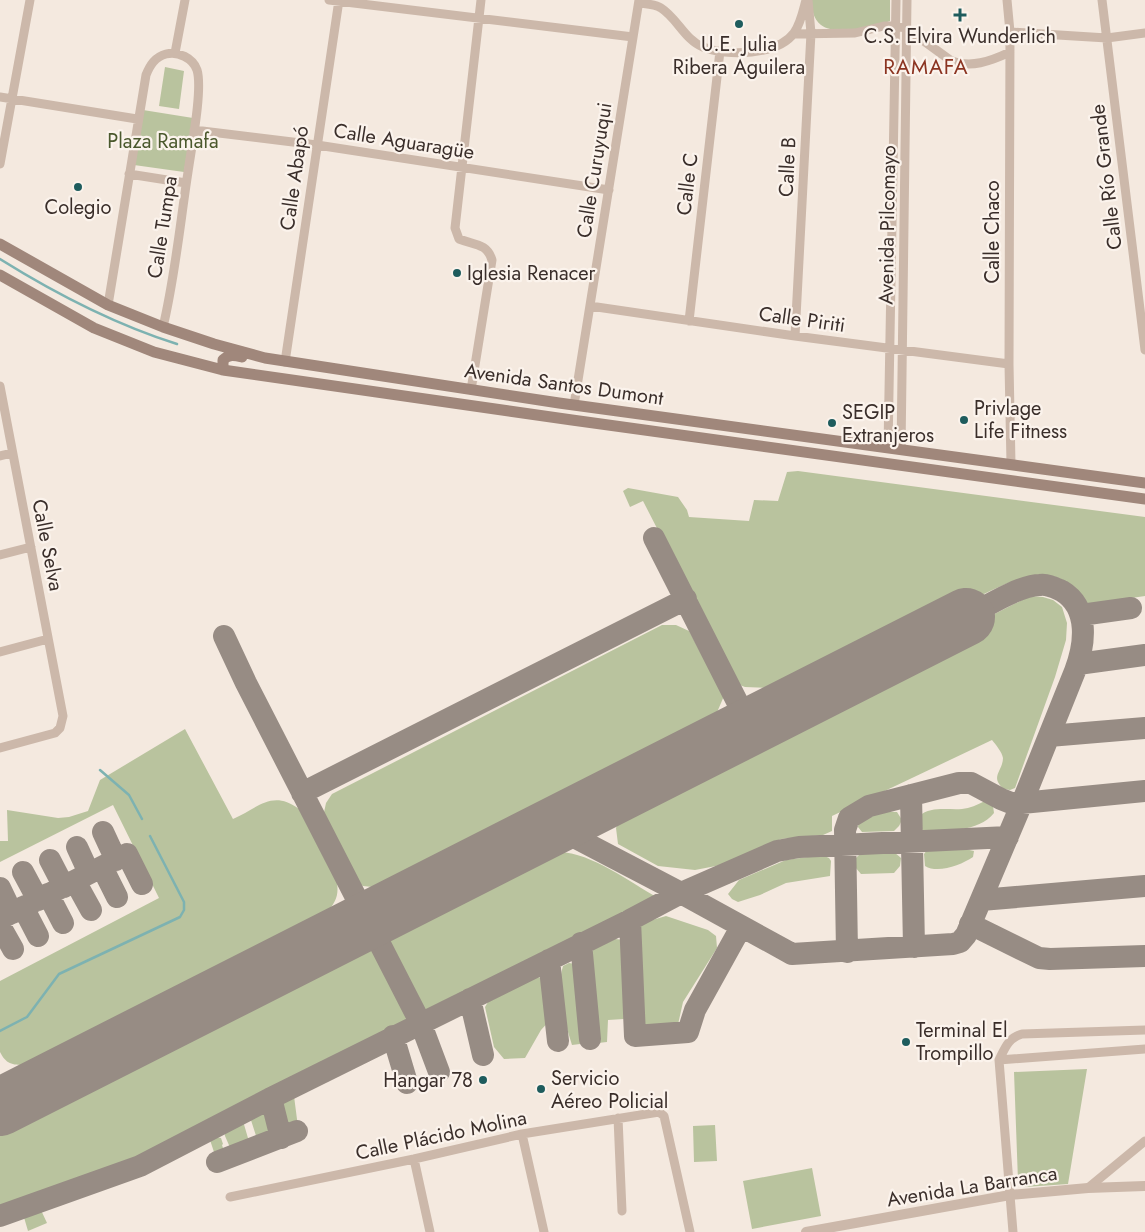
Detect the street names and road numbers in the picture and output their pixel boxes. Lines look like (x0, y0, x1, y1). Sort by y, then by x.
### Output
street label: Calle Curuyuqui (569, 100, 620, 240)
street label: Calle Río Grande (1083, 103, 1130, 251)
street label: Calle Aguaragüe (331, 116, 476, 167)
street label: Calle Abapó (273, 124, 316, 232)
street label: Calle B (771, 136, 804, 198)
street label: Avenida Pilcomayo (872, 145, 903, 305)
street label: Calle C (669, 151, 706, 217)
street label: Calle Tumpa (140, 174, 185, 281)
street label: Calle Chaco (978, 180, 1007, 284)
street label: Calle Piriti (757, 299, 847, 340)
street label: Avenida Santos Dumont (463, 356, 665, 413)
street label: Calle Selva (24, 497, 71, 594)
street label: Calle Plácido Molina (353, 1103, 529, 1168)
street label: Avenida La Barranca (885, 1159, 1059, 1214)

